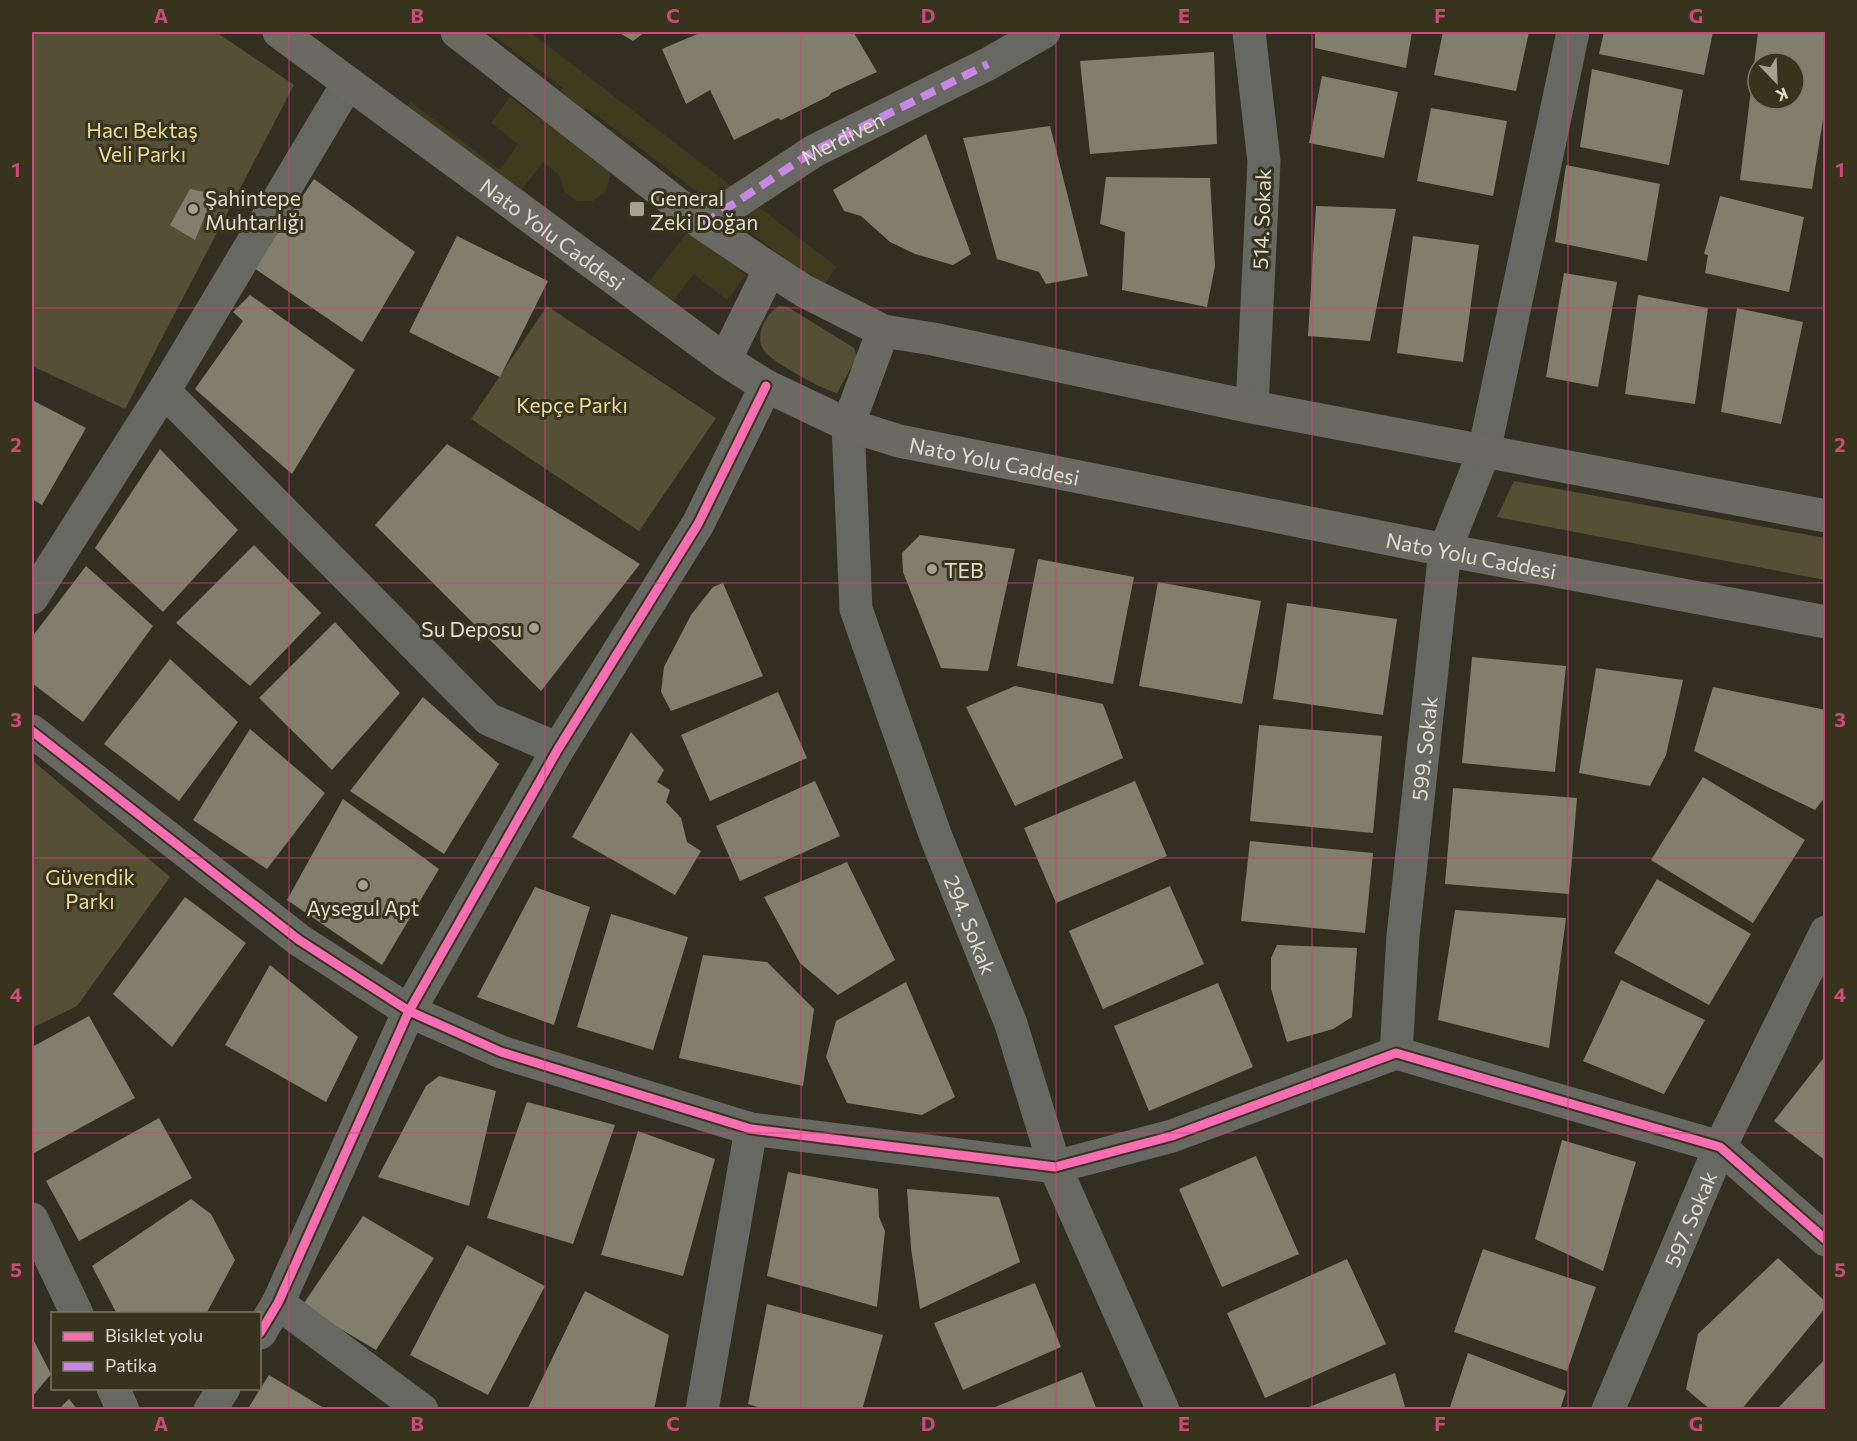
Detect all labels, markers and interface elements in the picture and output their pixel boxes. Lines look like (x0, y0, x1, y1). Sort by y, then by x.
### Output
text: A (154, 3, 168, 27)
text: B (410, 3, 424, 27)
text: C (666, 3, 680, 27)
text: D (921, 3, 935, 27)
text: E (1178, 3, 1190, 27)
text: F (1434, 3, 1446, 27)
text: G (1689, 3, 1703, 27)
north arrow (1746, 51, 1806, 111)
text: K (1773, 84, 1791, 106)
street label: Merdiven (795, 106, 888, 169)
park label: Hacı Bektaş Veli Parkı (86, 117, 198, 166)
text: 1 (11, 157, 21, 181)
text: 1 (1835, 157, 1845, 181)
street label: 514. Sokak (1247, 168, 1275, 270)
street label: Nato Yolu Caddesi (476, 172, 630, 295)
place label: Şahintepe Muhtarlığı (205, 185, 304, 234)
place label: General Zeki Doğan (650, 185, 758, 234)
marker: General Zeki Doğan (628, 200, 646, 218)
marker: Şahintepe Muhtarlığı (186, 202, 200, 216)
park label: Kepçe Parkı (516, 392, 628, 417)
street label: Nato Yolu Caddesi (907, 431, 1082, 489)
text: 2 (10, 432, 22, 456)
text: 2 (1834, 432, 1846, 456)
street label: Nato Yolu Caddesi (1384, 526, 1559, 583)
place label: TEB (944, 557, 983, 582)
marker: TEB (925, 562, 939, 576)
place label: Su Deposu (421, 616, 522, 641)
marker: Su Deposu (527, 621, 541, 635)
street label: 599. Sokak (1405, 695, 1442, 802)
text: 3 (10, 707, 22, 731)
text: 3 (1834, 707, 1846, 731)
park label: Güvendik Parkı (45, 864, 135, 913)
street label: 294. Sokak (940, 871, 1002, 978)
marker: Aysegul Apt (356, 878, 370, 892)
place label: Aysegul Apt (307, 895, 419, 920)
text: 4 (10, 982, 22, 1006)
text: 4 (1834, 982, 1846, 1006)
street label: 597. Sokak (1658, 1167, 1721, 1270)
text: 5 (10, 1257, 22, 1281)
text: 5 (1834, 1257, 1846, 1281)
legend (51, 1312, 261, 1390)
text: Bisiklet yolu (105, 1324, 203, 1346)
text: Patika (105, 1354, 157, 1376)
text: A (154, 1411, 168, 1435)
text: B (410, 1411, 424, 1435)
text: C (666, 1411, 680, 1435)
text: D (921, 1411, 935, 1435)
text: E (1178, 1411, 1190, 1435)
text: F (1434, 1411, 1446, 1435)
text: G (1689, 1411, 1703, 1435)

